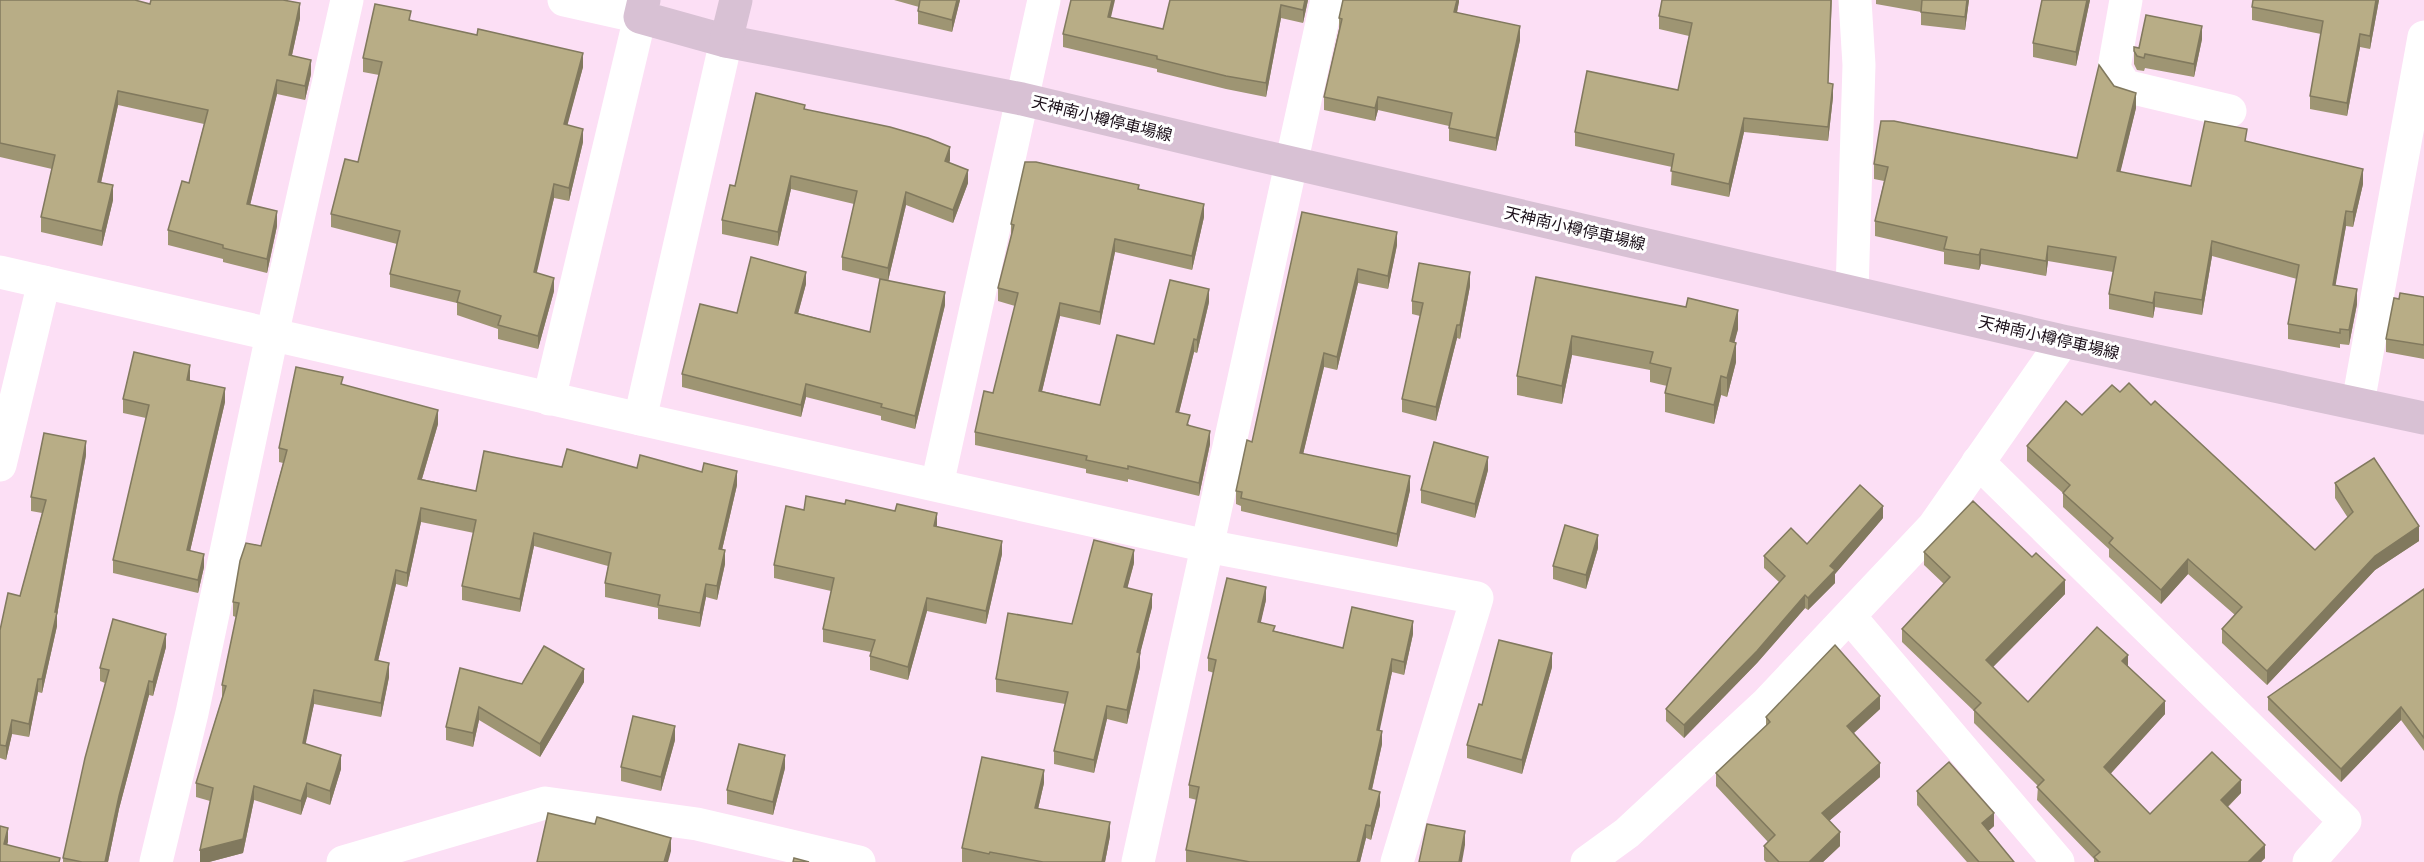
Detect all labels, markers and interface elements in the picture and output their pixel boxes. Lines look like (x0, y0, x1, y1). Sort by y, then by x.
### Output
street label: 天神南小樽停車場線 (1029, 91, 1174, 146)
street label: 天神南小樽停車場線 (1502, 202, 1647, 255)
street label: 天神南小樽停車場線 (1976, 311, 2121, 364)

